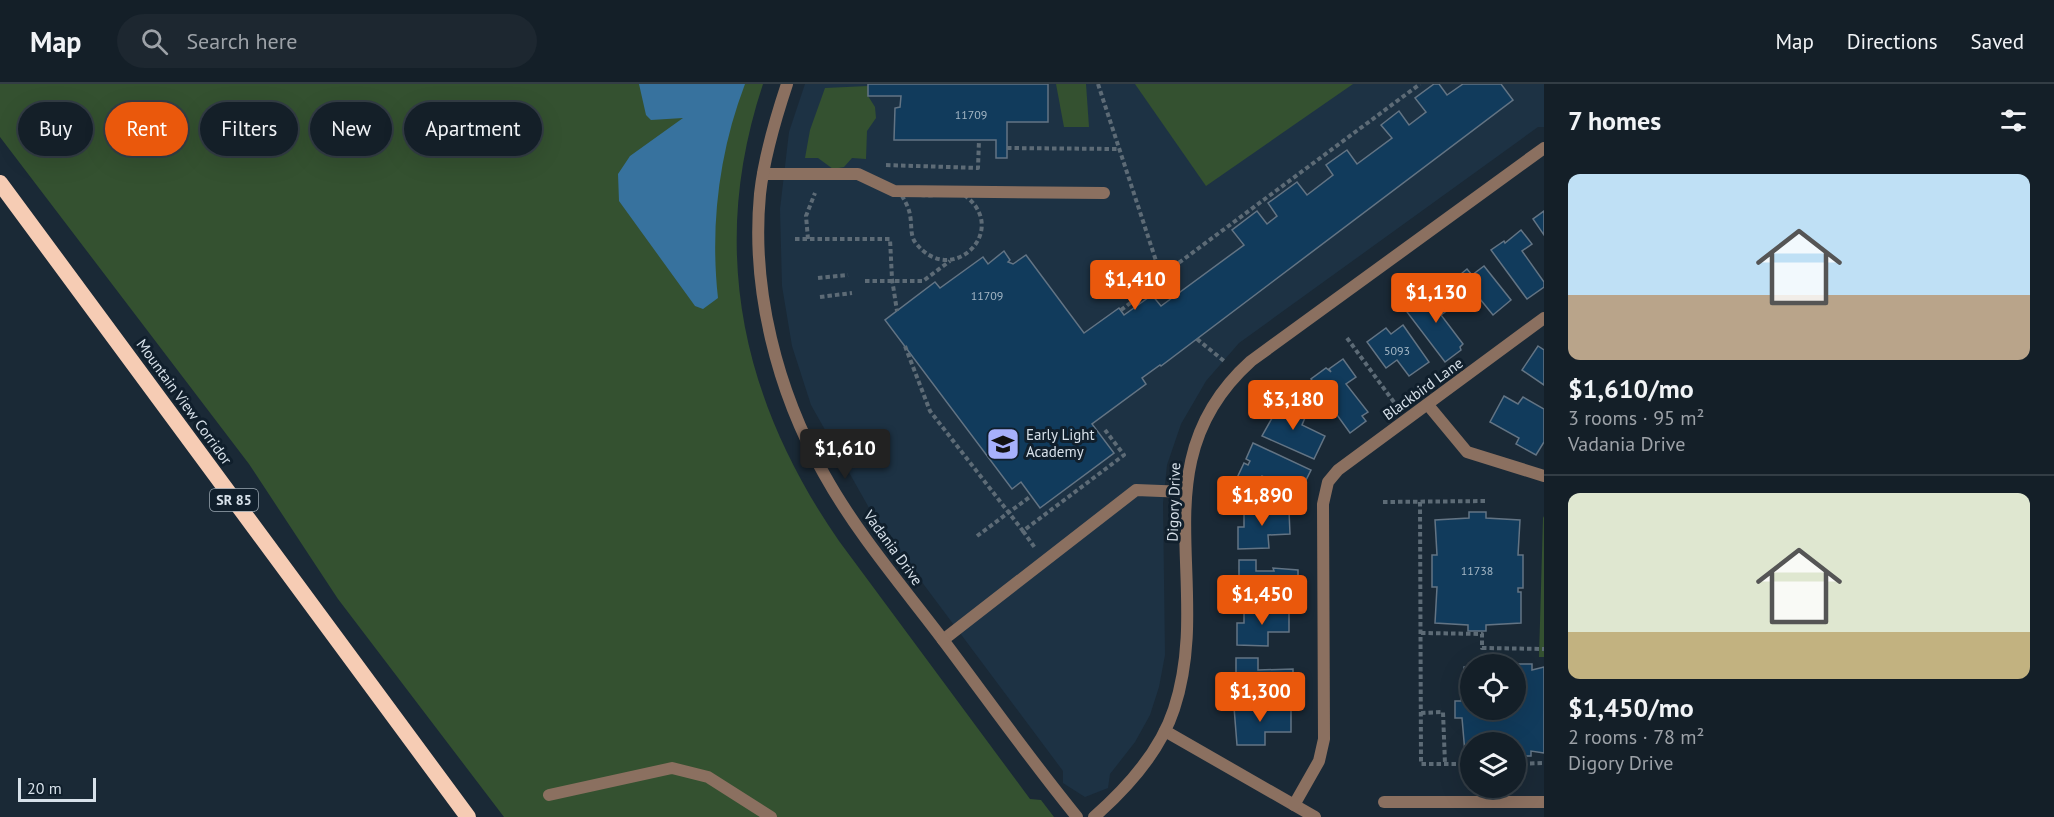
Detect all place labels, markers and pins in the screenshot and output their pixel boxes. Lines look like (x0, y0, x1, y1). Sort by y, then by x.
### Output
pin: $1,410 (1086, 260, 1184, 311)
pin: $1,130 (1387, 273, 1485, 324)
pin: $3,180 (1244, 380, 1342, 431)
place label: Early Light Academy (1026, 425, 1095, 461)
school or university icon: Early Light Academy (985, 426, 1021, 462)
pin: $1,610 (796, 429, 894, 480)
pin: $1,890 (1213, 476, 1311, 527)
pin: $1,450 (1213, 575, 1311, 626)
pin: $1,300 (1211, 672, 1309, 723)

